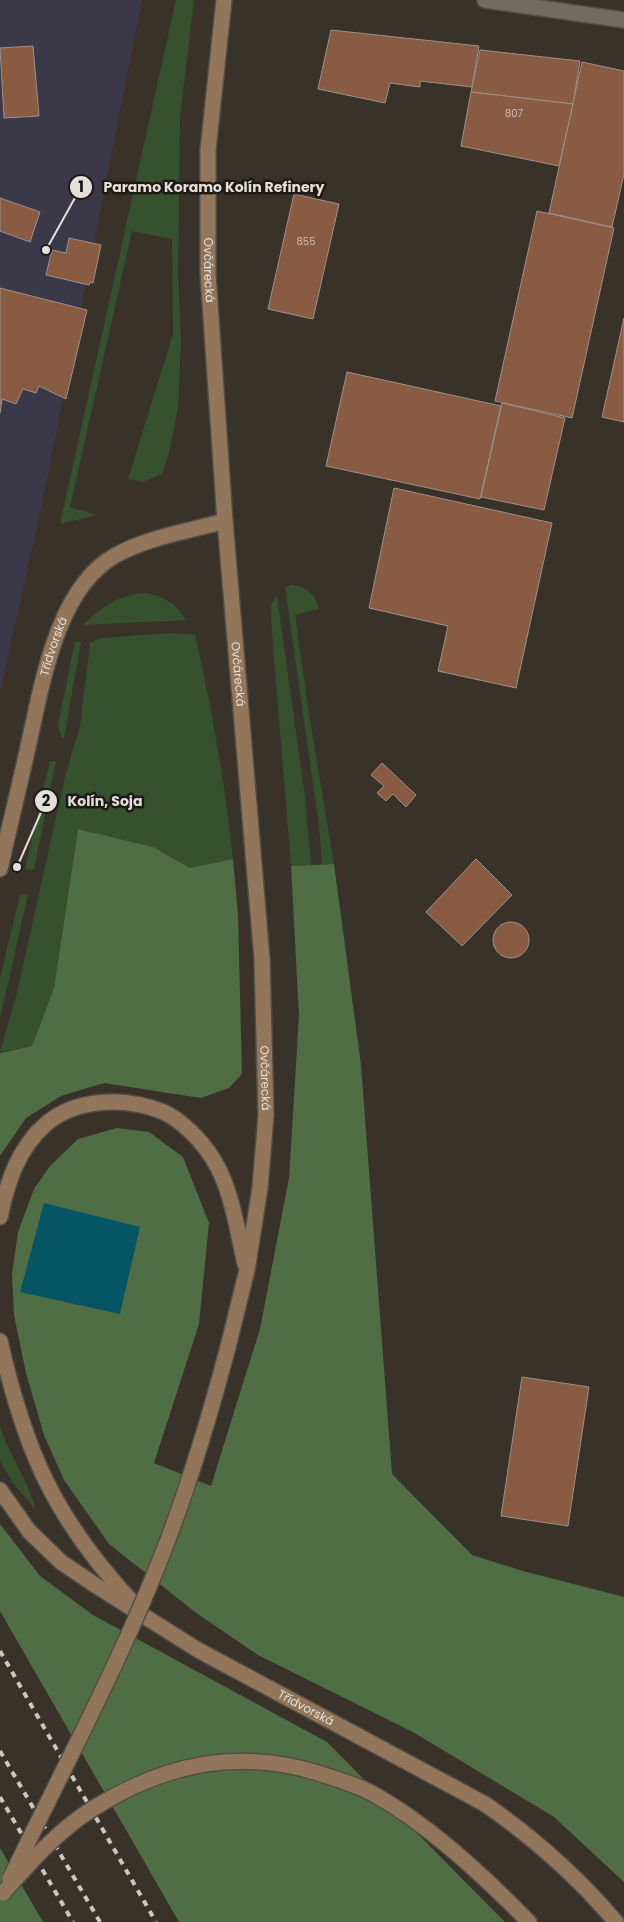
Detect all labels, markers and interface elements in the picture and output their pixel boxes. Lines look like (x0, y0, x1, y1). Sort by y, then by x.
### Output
house number: 807 (505, 106, 524, 121)
callout: Paramo Koramo Kolín Refinery (68, 173, 334, 202)
text: 1 (78, 176, 84, 197)
text: Paramo Koramo Kolín Refinery (104, 177, 325, 197)
house number: 855 (297, 234, 315, 249)
street label: Ovčárecká (200, 238, 219, 303)
street label: Třídvorská (35, 614, 71, 678)
street label: Ovčárecká (227, 641, 250, 707)
callout: Kolín, Soja (33, 786, 153, 815)
text: 2 (42, 790, 51, 811)
text: Kolín, Soja (68, 791, 142, 811)
street label: Ovčárecká (256, 1045, 275, 1111)
street label: Třídvorská (275, 1685, 337, 1729)

